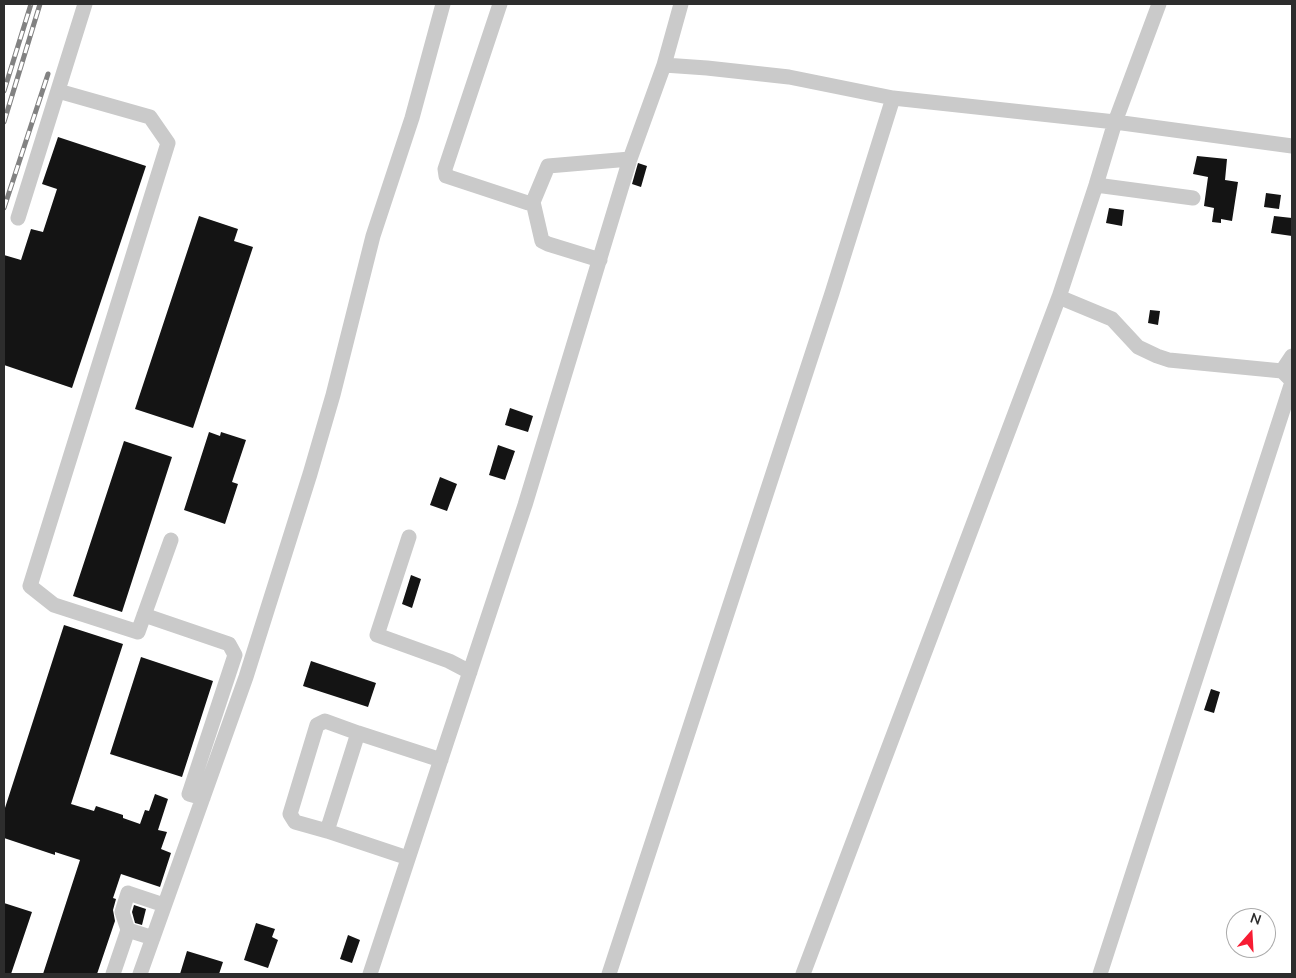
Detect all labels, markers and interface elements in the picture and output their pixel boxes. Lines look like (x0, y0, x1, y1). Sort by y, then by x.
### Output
north arrow (1226, 908, 1276, 958)
text: N (1248, 909, 1264, 930)

